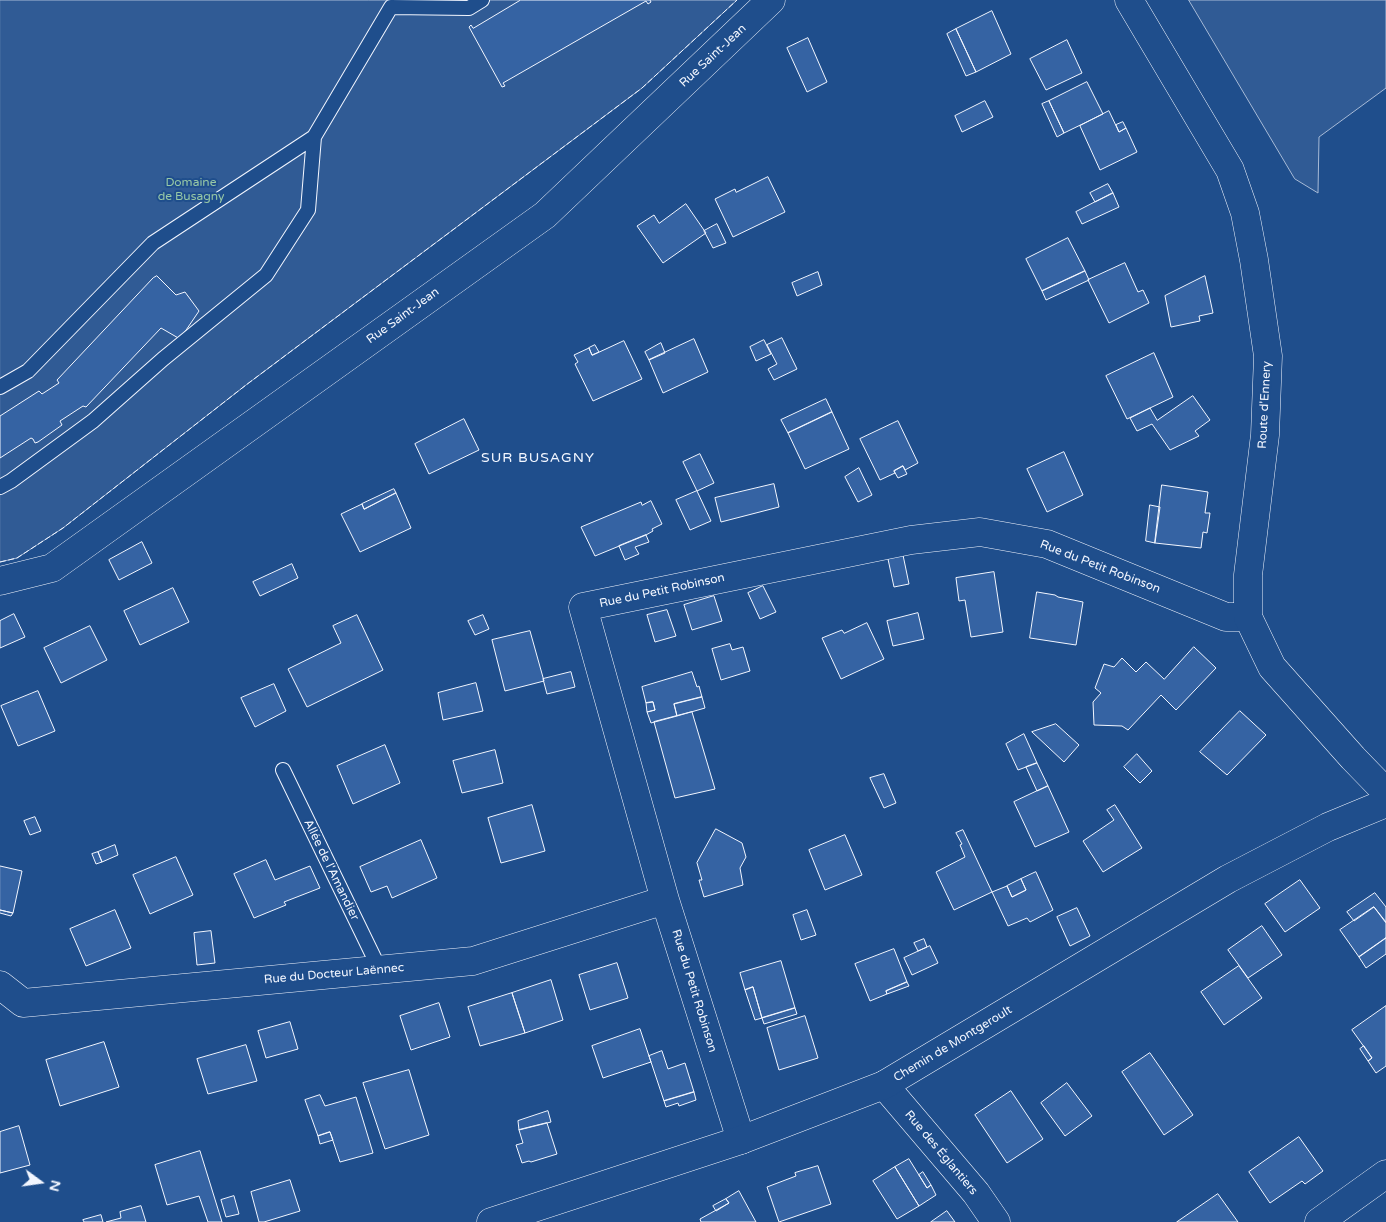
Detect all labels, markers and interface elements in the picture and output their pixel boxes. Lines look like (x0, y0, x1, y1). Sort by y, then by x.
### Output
street label: Rue Saint-Jean (677, 21, 749, 91)
park label: Domaine de Busagny (158, 176, 224, 204)
street label: Rue Saint-Jean (364, 285, 442, 347)
street label: Route d'Ennery (1256, 361, 1274, 449)
district label: SUR BUSAGNY (480, 450, 596, 466)
street label: Rue du Petit Robinson (1038, 537, 1162, 597)
street label: Rue du Petit Robinson (598, 571, 726, 611)
street label: Allée de l'Amandier (300, 817, 362, 923)
street label: Rue du Petit Robinson (668, 928, 720, 1054)
street label: Rue du Docteur Laënnec (263, 961, 405, 987)
street label: Chemin de Montgeroult (891, 1003, 1015, 1085)
street label: Rue des Églantiers (902, 1108, 980, 1198)
north arrow (15, 1157, 65, 1207)
text: N (45, 1178, 65, 1193)

